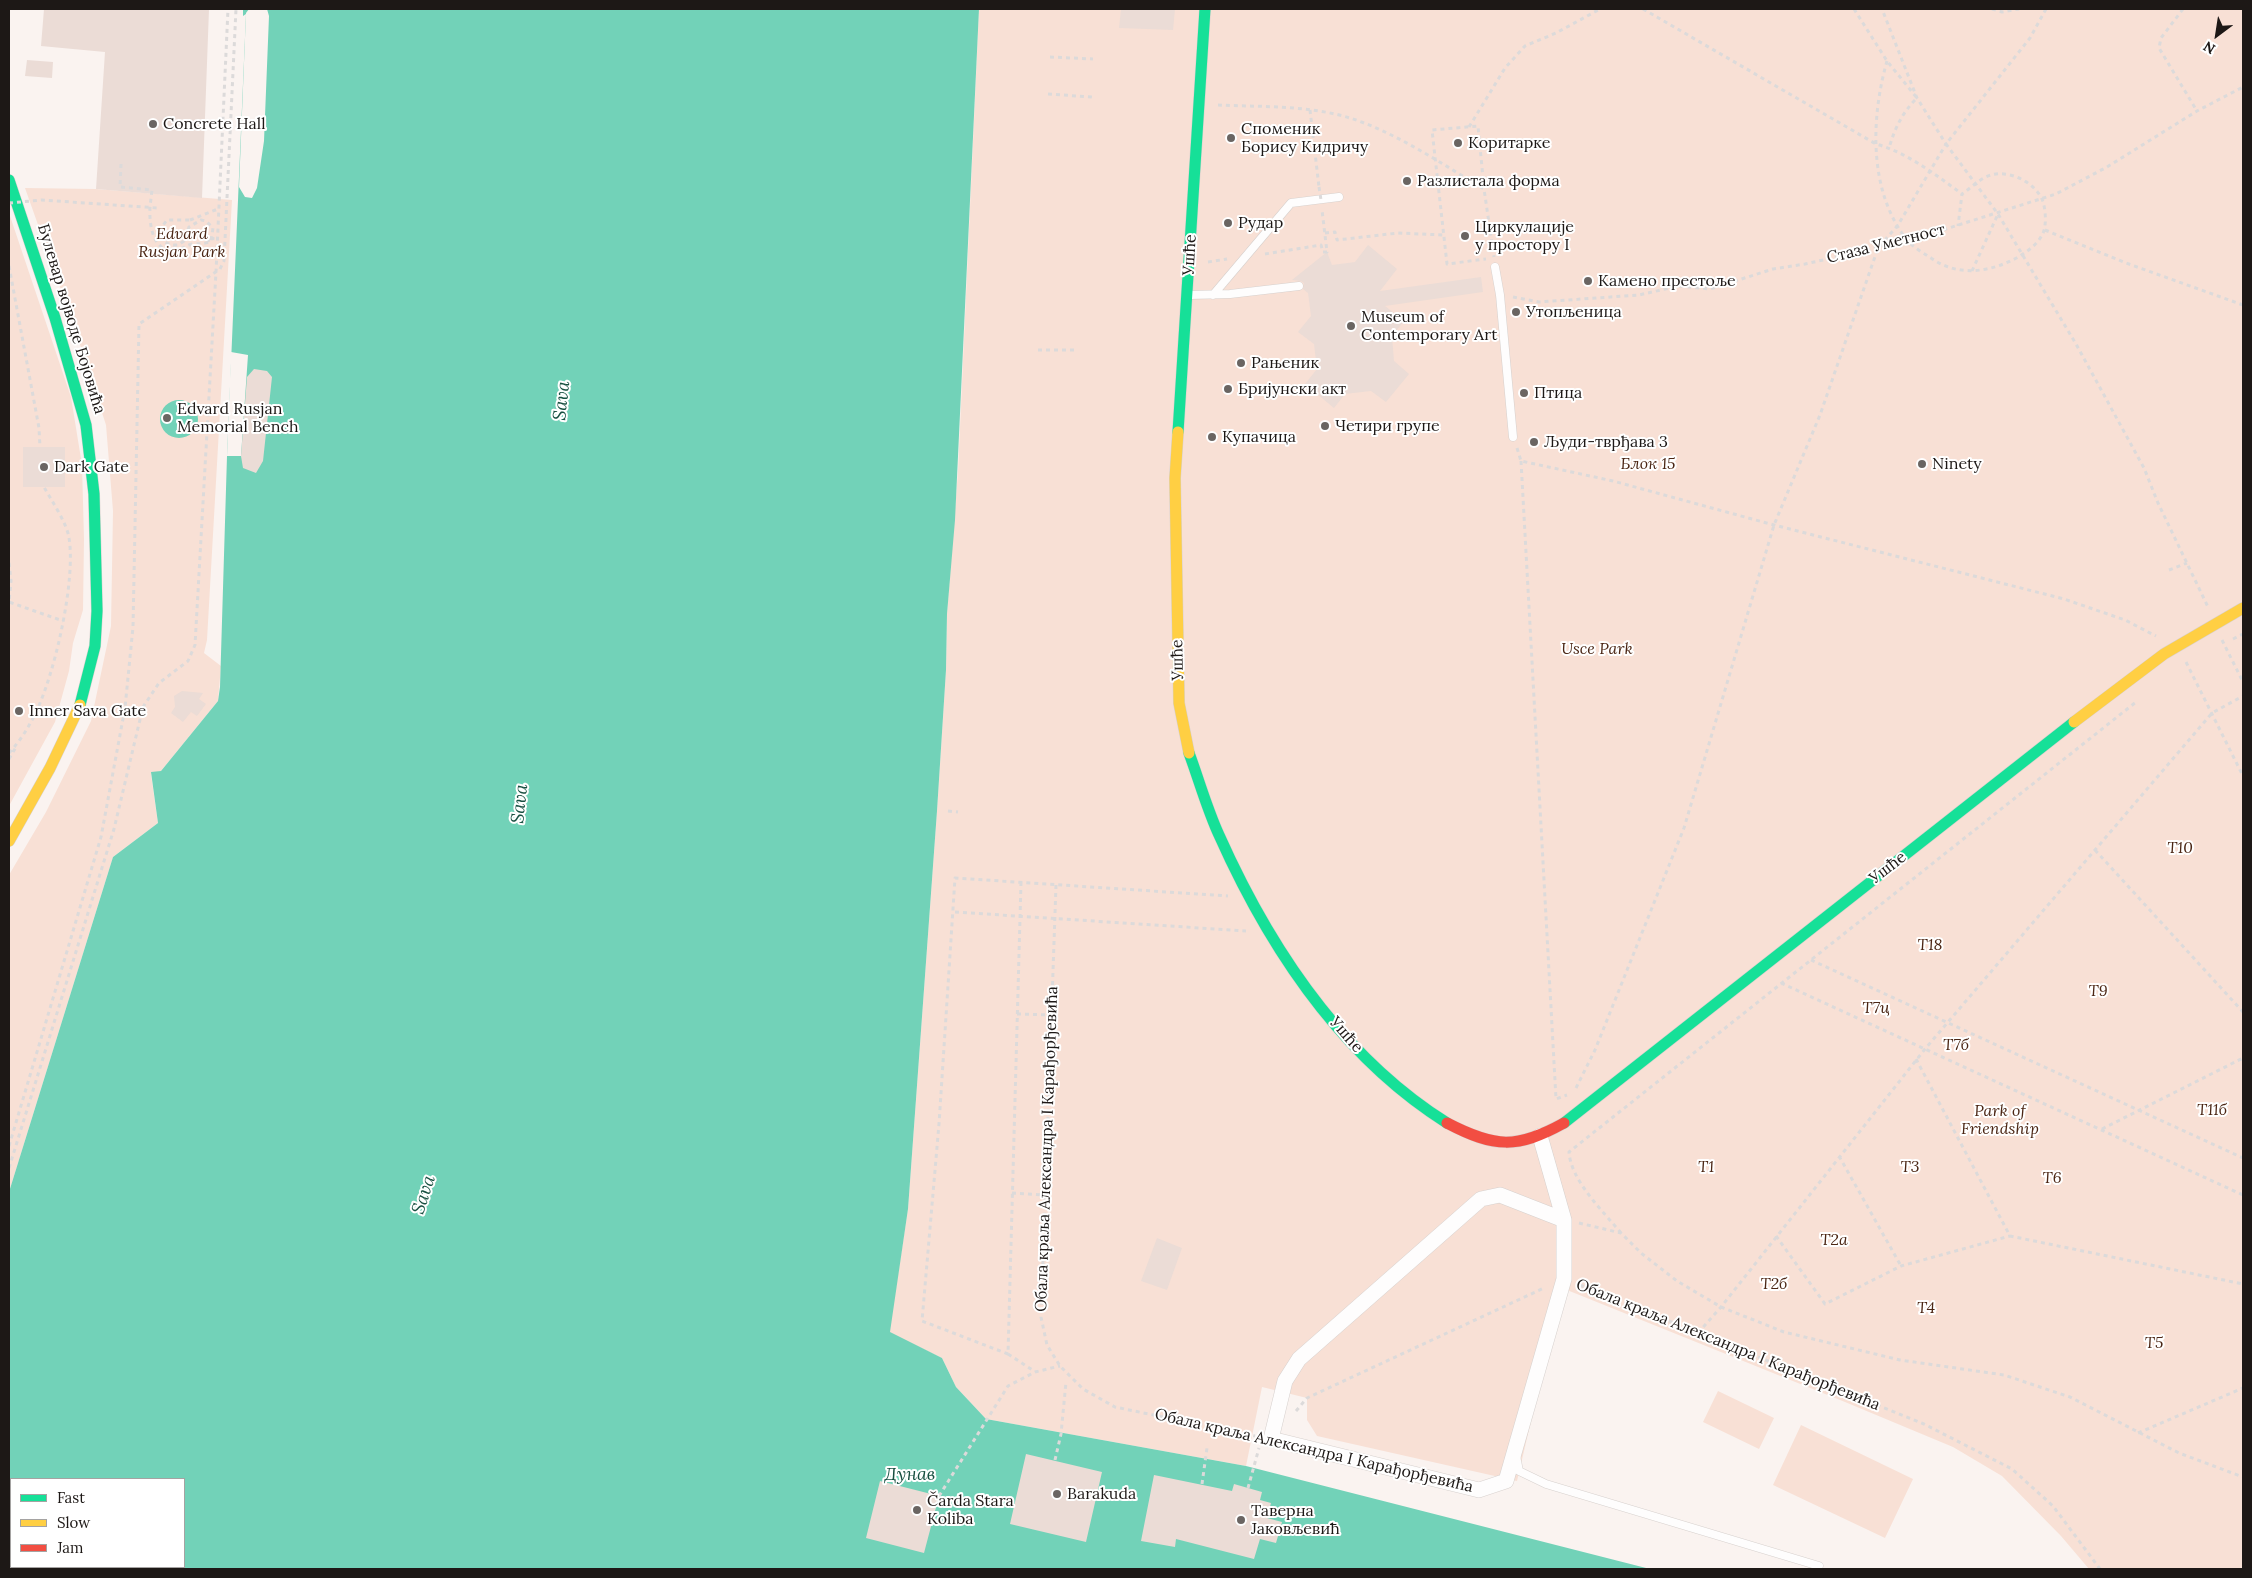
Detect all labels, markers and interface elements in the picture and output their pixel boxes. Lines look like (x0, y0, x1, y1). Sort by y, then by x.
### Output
north arrow (2192, 10, 2242, 60)
text: N (2200, 37, 2219, 58)
place label: Concrete Hall (163, 114, 266, 134)
marker: Concrete Hall (147, 118, 159, 130)
place label: Споменик Борису Кидричу (1241, 119, 1368, 157)
marker: Споменик Борису Кидричу (1225, 132, 1237, 144)
place label: Коритарке (1468, 133, 1551, 153)
marker: Коритарке (1452, 137, 1464, 149)
place label: Разлистала форма (1417, 171, 1560, 191)
marker: Разлистала форма (1401, 175, 1413, 187)
place label: Рудар (1238, 213, 1283, 233)
marker: Рудар (1222, 217, 1234, 229)
place label: Циркулације у простору I (1475, 217, 1574, 255)
street label: Стаза Уметност (1825, 220, 1947, 268)
street label: Булевар војводе Бојовића (33, 222, 109, 416)
park label: Edvard Rusjan Park (138, 224, 226, 262)
marker: Циркулације у простору I (1459, 230, 1471, 242)
street label: Ушће (1179, 234, 1201, 276)
place label: Камено престоље (1598, 271, 1736, 291)
marker: Камено престоље (1582, 275, 1594, 287)
place label: Утопљеница (1526, 302, 1622, 322)
marker: Утопљеница (1510, 306, 1522, 318)
place label: Museum of Contemporary Art (1361, 307, 1497, 345)
marker: Museum of Contemporary Art (1345, 320, 1357, 332)
place label: Рањеник (1251, 353, 1319, 373)
marker: Рањеник (1235, 357, 1247, 369)
place label: Бријунски акт (1238, 379, 1346, 399)
water label: Sava (549, 380, 575, 422)
marker: Бријунски акт (1222, 383, 1234, 395)
place label: Птица (1534, 383, 1582, 403)
marker: Птица (1518, 387, 1530, 399)
place label: Edvard Rusjan Memorial Bench (177, 399, 299, 437)
marker: Edvard Rusjan Memorial Bench (161, 412, 173, 424)
place label: Четири групе (1335, 416, 1440, 436)
marker: Четири групе (1319, 420, 1331, 432)
place label: Купачица (1222, 427, 1296, 447)
marker: Купачица (1206, 431, 1218, 443)
place label: Људи-тврђава 3 (1544, 432, 1668, 452)
marker: Људи-тврђава 3 (1528, 436, 1540, 448)
park label: Блок 15 (1621, 454, 1675, 474)
place label: Ninety (1932, 454, 1982, 474)
place label: Dark Gate (54, 457, 129, 477)
marker: Ninety (1916, 458, 1928, 470)
marker: Dark Gate (38, 461, 50, 473)
street label: Ушће (1168, 639, 1188, 681)
park label: Usce Park (1561, 639, 1633, 659)
place label: Inner Sava Gate (29, 701, 146, 721)
marker: Inner Sava Gate (13, 705, 25, 717)
water label: Sava (507, 783, 533, 825)
park label: Т10 (2167, 838, 2193, 858)
street label: Ушће (1866, 848, 1910, 888)
park label: Т18 (1917, 935, 1943, 955)
park label: Т9 (2088, 981, 2108, 1001)
street label: Обала краља Александра I Карађорђевића (1032, 986, 1062, 1312)
park label: Т7ц (1862, 998, 1890, 1018)
street label: Ушће (1325, 1013, 1367, 1057)
park label: Т7б (1943, 1035, 1969, 1055)
park label: Т11б (2197, 1100, 2227, 1120)
park label: Park of Friendship (1961, 1101, 2039, 1139)
park label: Т1 (1698, 1157, 1714, 1177)
park label: Т3 (1901, 1157, 1919, 1177)
park label: Т6 (2042, 1168, 2062, 1188)
water label: Sava (408, 1173, 440, 1217)
park label: Т2а (1820, 1230, 1848, 1250)
park label: Т2б (1761, 1274, 1787, 1294)
street label: Обала краља Александра I Карађорђевића (1573, 1275, 1883, 1415)
park label: Т4 (1917, 1298, 1935, 1318)
park label: Т5 (2145, 1333, 2163, 1353)
street label: Обала краља Александра I Карађорђевића (1153, 1405, 1475, 1497)
water label: Дунав (885, 1464, 935, 1486)
legend (10, 1478, 185, 1568)
place label: Barakuda (1067, 1484, 1136, 1504)
text: Fast (57, 1488, 85, 1507)
marker: Barakuda (1051, 1488, 1063, 1500)
place label: Čarda Stara Koliba (927, 1491, 1014, 1529)
place label: Таверна Јаковљевић (1251, 1501, 1340, 1539)
marker: Čarda Stara Koliba (911, 1504, 923, 1516)
text: Slow (57, 1513, 90, 1532)
marker: Таверна Јаковљевић (1235, 1514, 1247, 1526)
text: Jam (57, 1538, 84, 1557)

